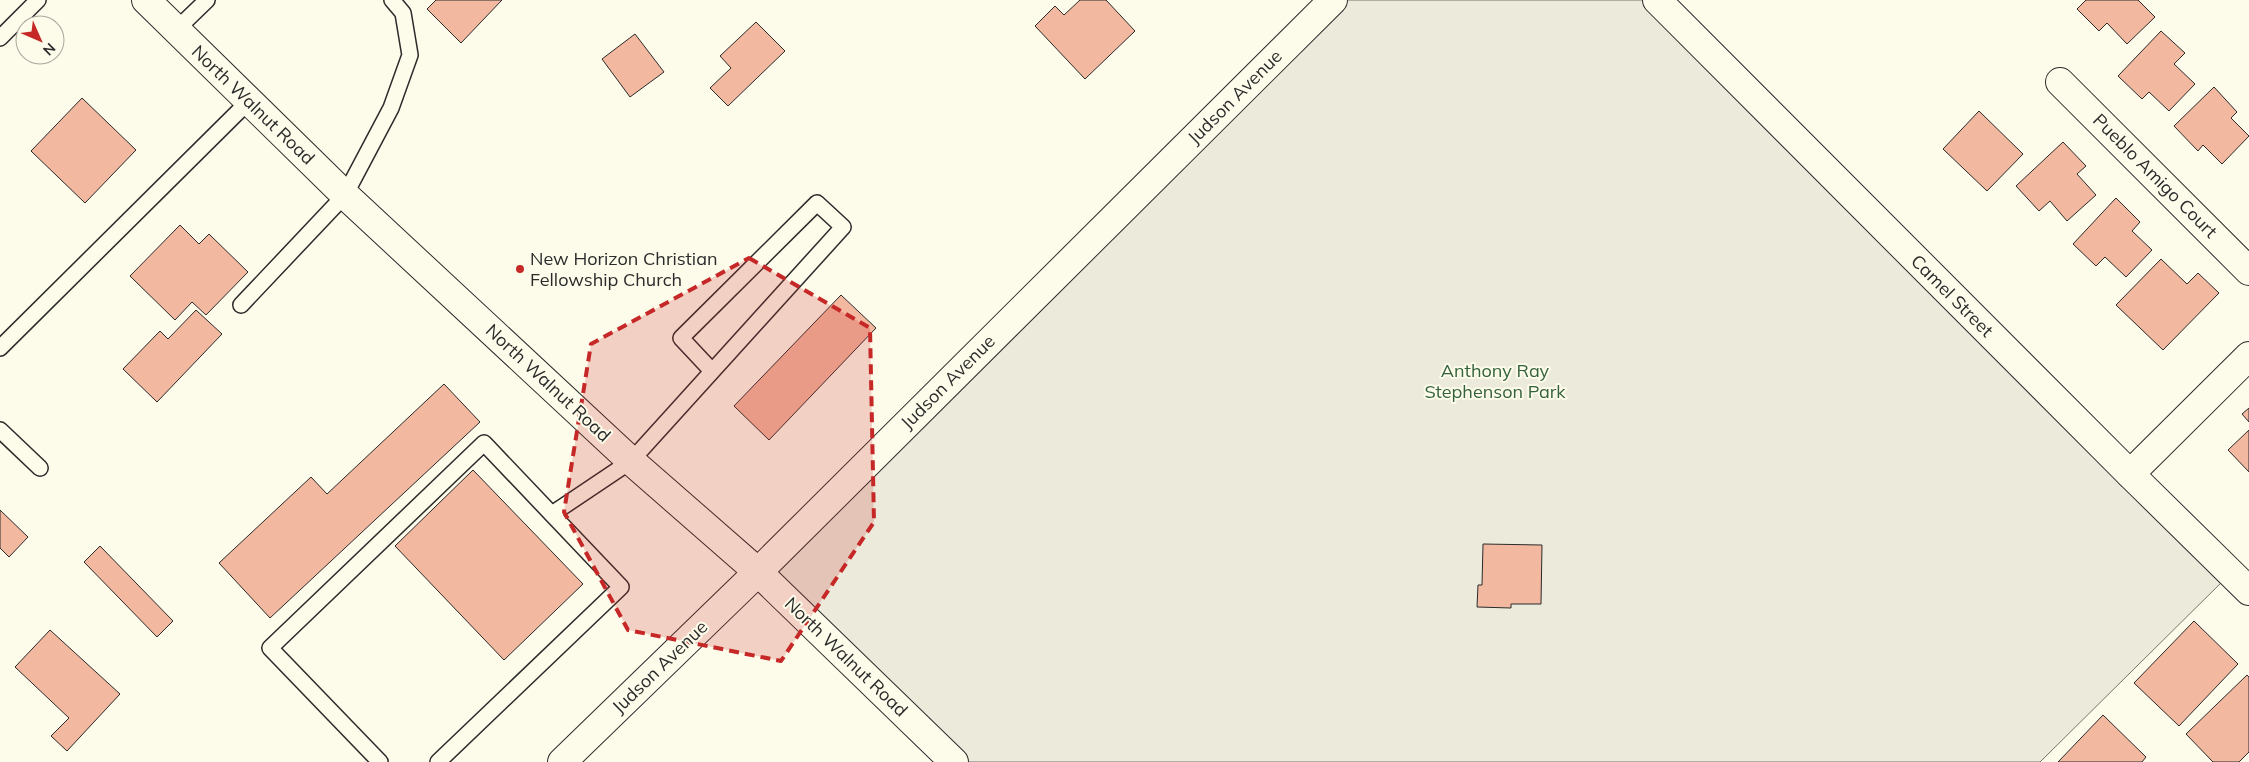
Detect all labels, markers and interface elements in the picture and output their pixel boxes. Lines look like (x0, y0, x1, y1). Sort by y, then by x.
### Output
north arrow (15, 15, 65, 65)
text: N (39, 39, 59, 59)
street label: North Walnut Road (187, 40, 320, 169)
street label: Judson Avenue (1183, 45, 1287, 149)
street label: Pueblo Amigo Court (2088, 109, 2222, 243)
place label: New Horizon Christian Fellowship Church (530, 247, 717, 291)
street label: Camel Street (1906, 250, 1998, 342)
marker: New Horizon Christian Fellowship Church (514, 263, 526, 275)
street label: North Walnut Road (481, 319, 616, 446)
street label: Judson Avenue (896, 330, 1000, 434)
park label: Anthony Ray Stephenson Park (1424, 359, 1566, 403)
street label: North Walnut Road (780, 592, 913, 721)
street label: Judson Avenue (607, 615, 712, 718)

